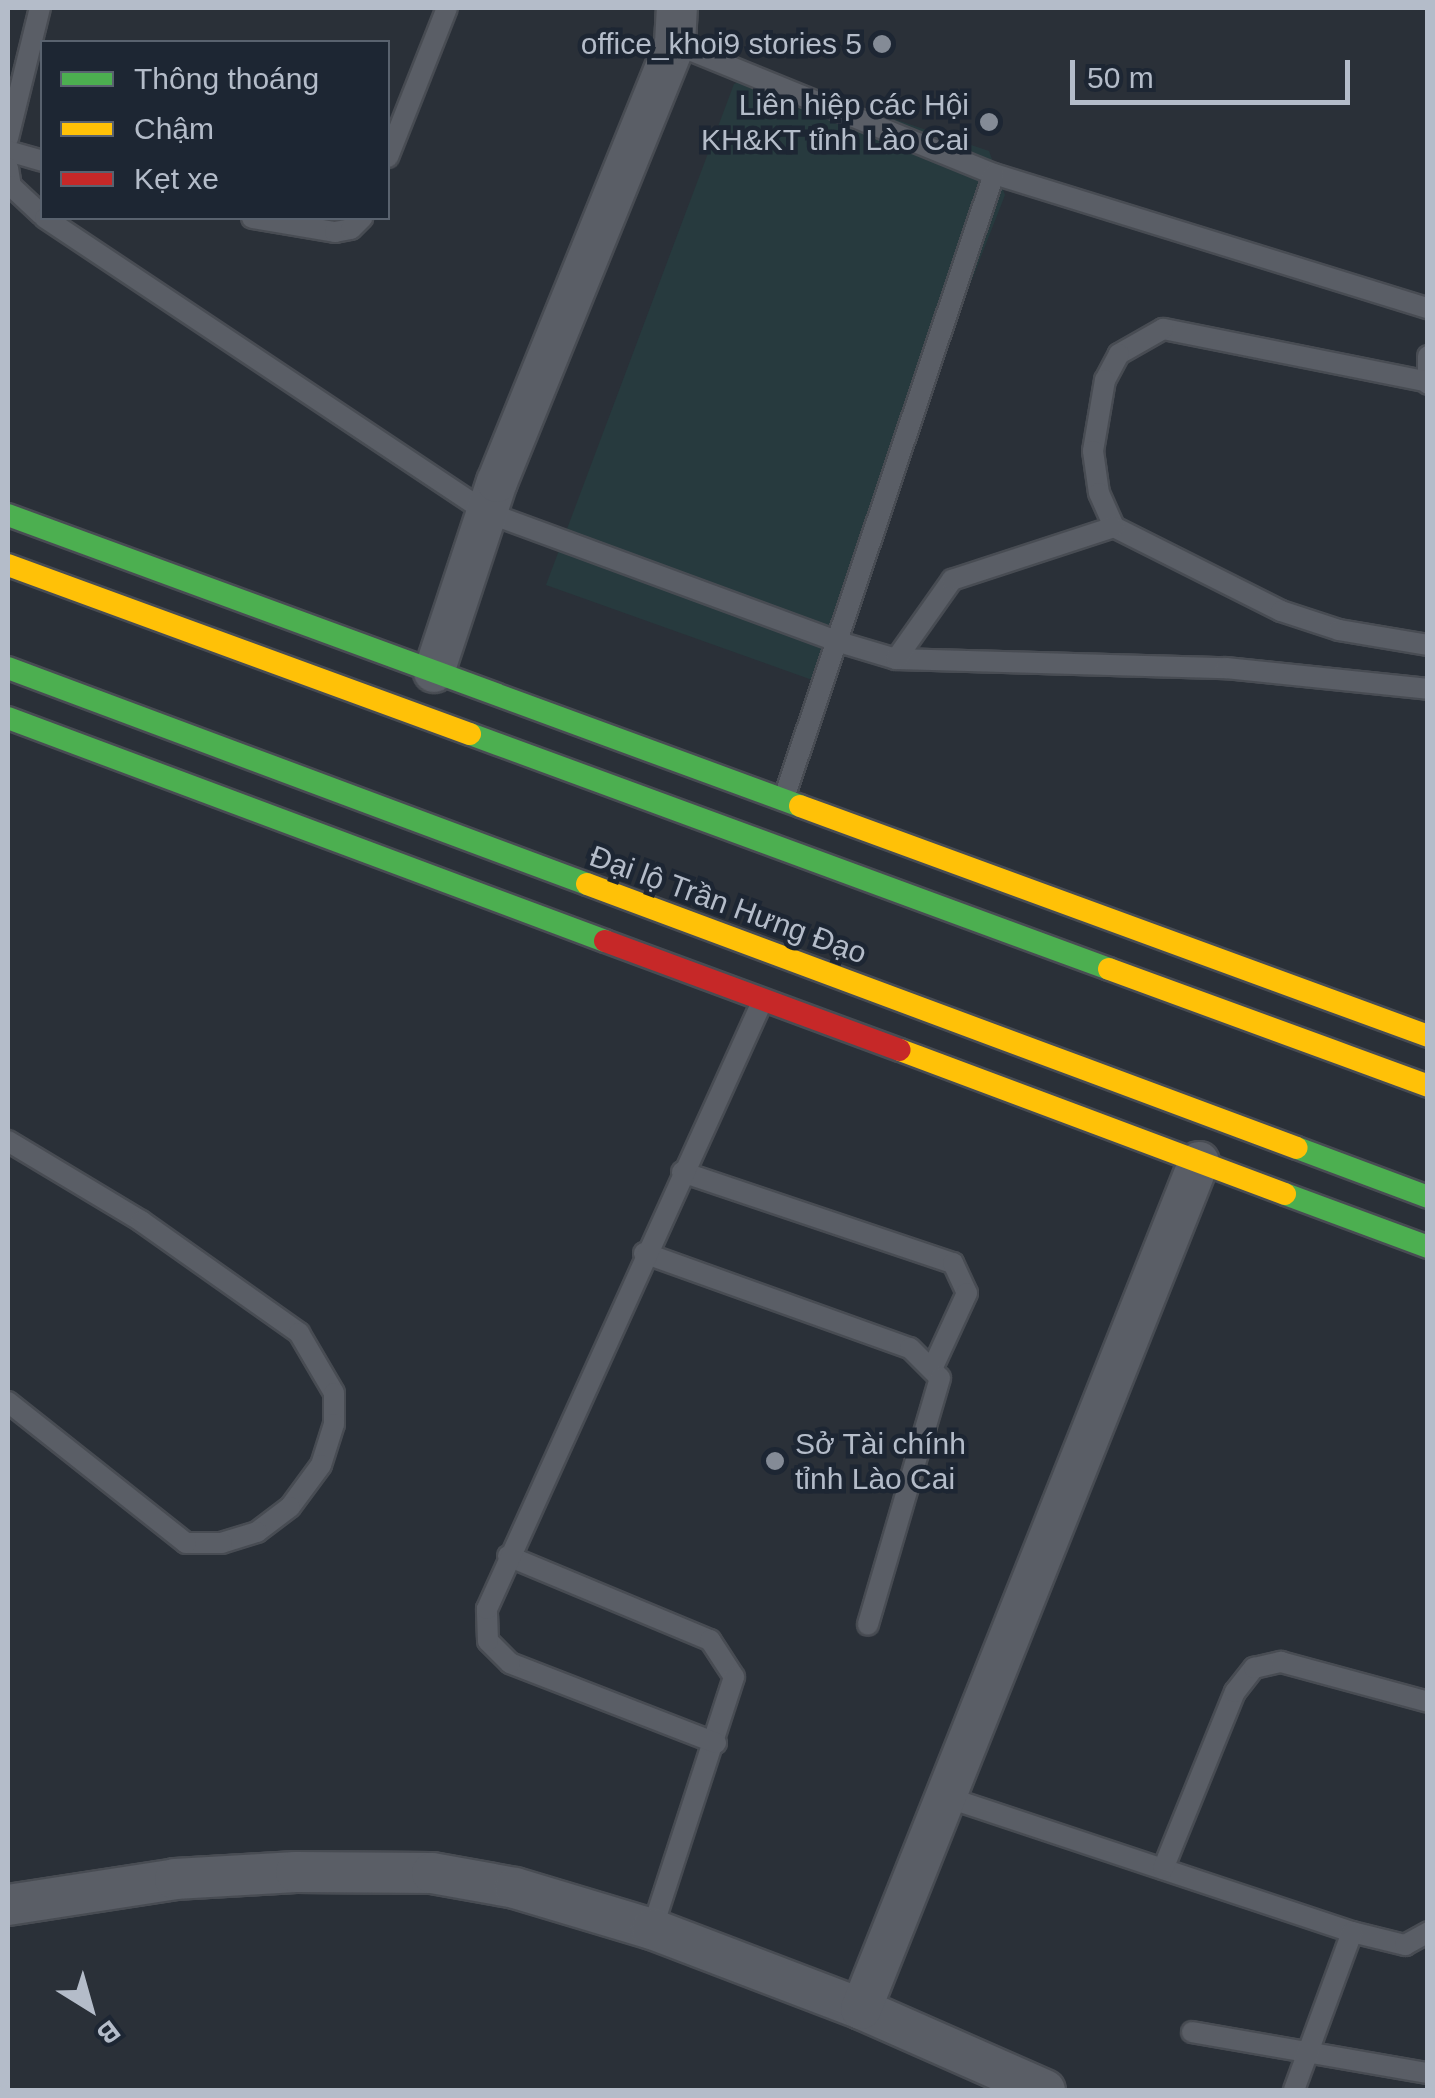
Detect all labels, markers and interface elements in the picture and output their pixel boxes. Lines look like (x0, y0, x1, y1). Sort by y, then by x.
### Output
place label: office_khoi9 stories 5 (581, 26, 862, 62)
marker: office_khoi9 stories 5 (871, 33, 893, 55)
legend (40, 40, 390, 220)
scale bar (1075, 40, 1355, 102)
text: 50 m (1087, 61, 1154, 94)
text: Thông thoáng (134, 62, 319, 95)
place label: Liên hiệp các Hội KH&KT tỉnh Lào Cai (701, 87, 969, 158)
marker: Liên hiệp các Hội KH&KT tỉnh Lào Cai (978, 111, 1000, 133)
text: Chậm (134, 112, 214, 145)
text: Kẹt xe (134, 162, 219, 195)
street label: Đại lộ Trần Hưng Đạo (584, 838, 872, 972)
place label: Sở Tài chính tỉnh Lào Cai (795, 1426, 966, 1496)
marker: Sở Tài chính tỉnh Lào Cai (764, 1450, 786, 1472)
north arrow (40, 1958, 140, 2058)
text: B (91, 2014, 126, 2051)

